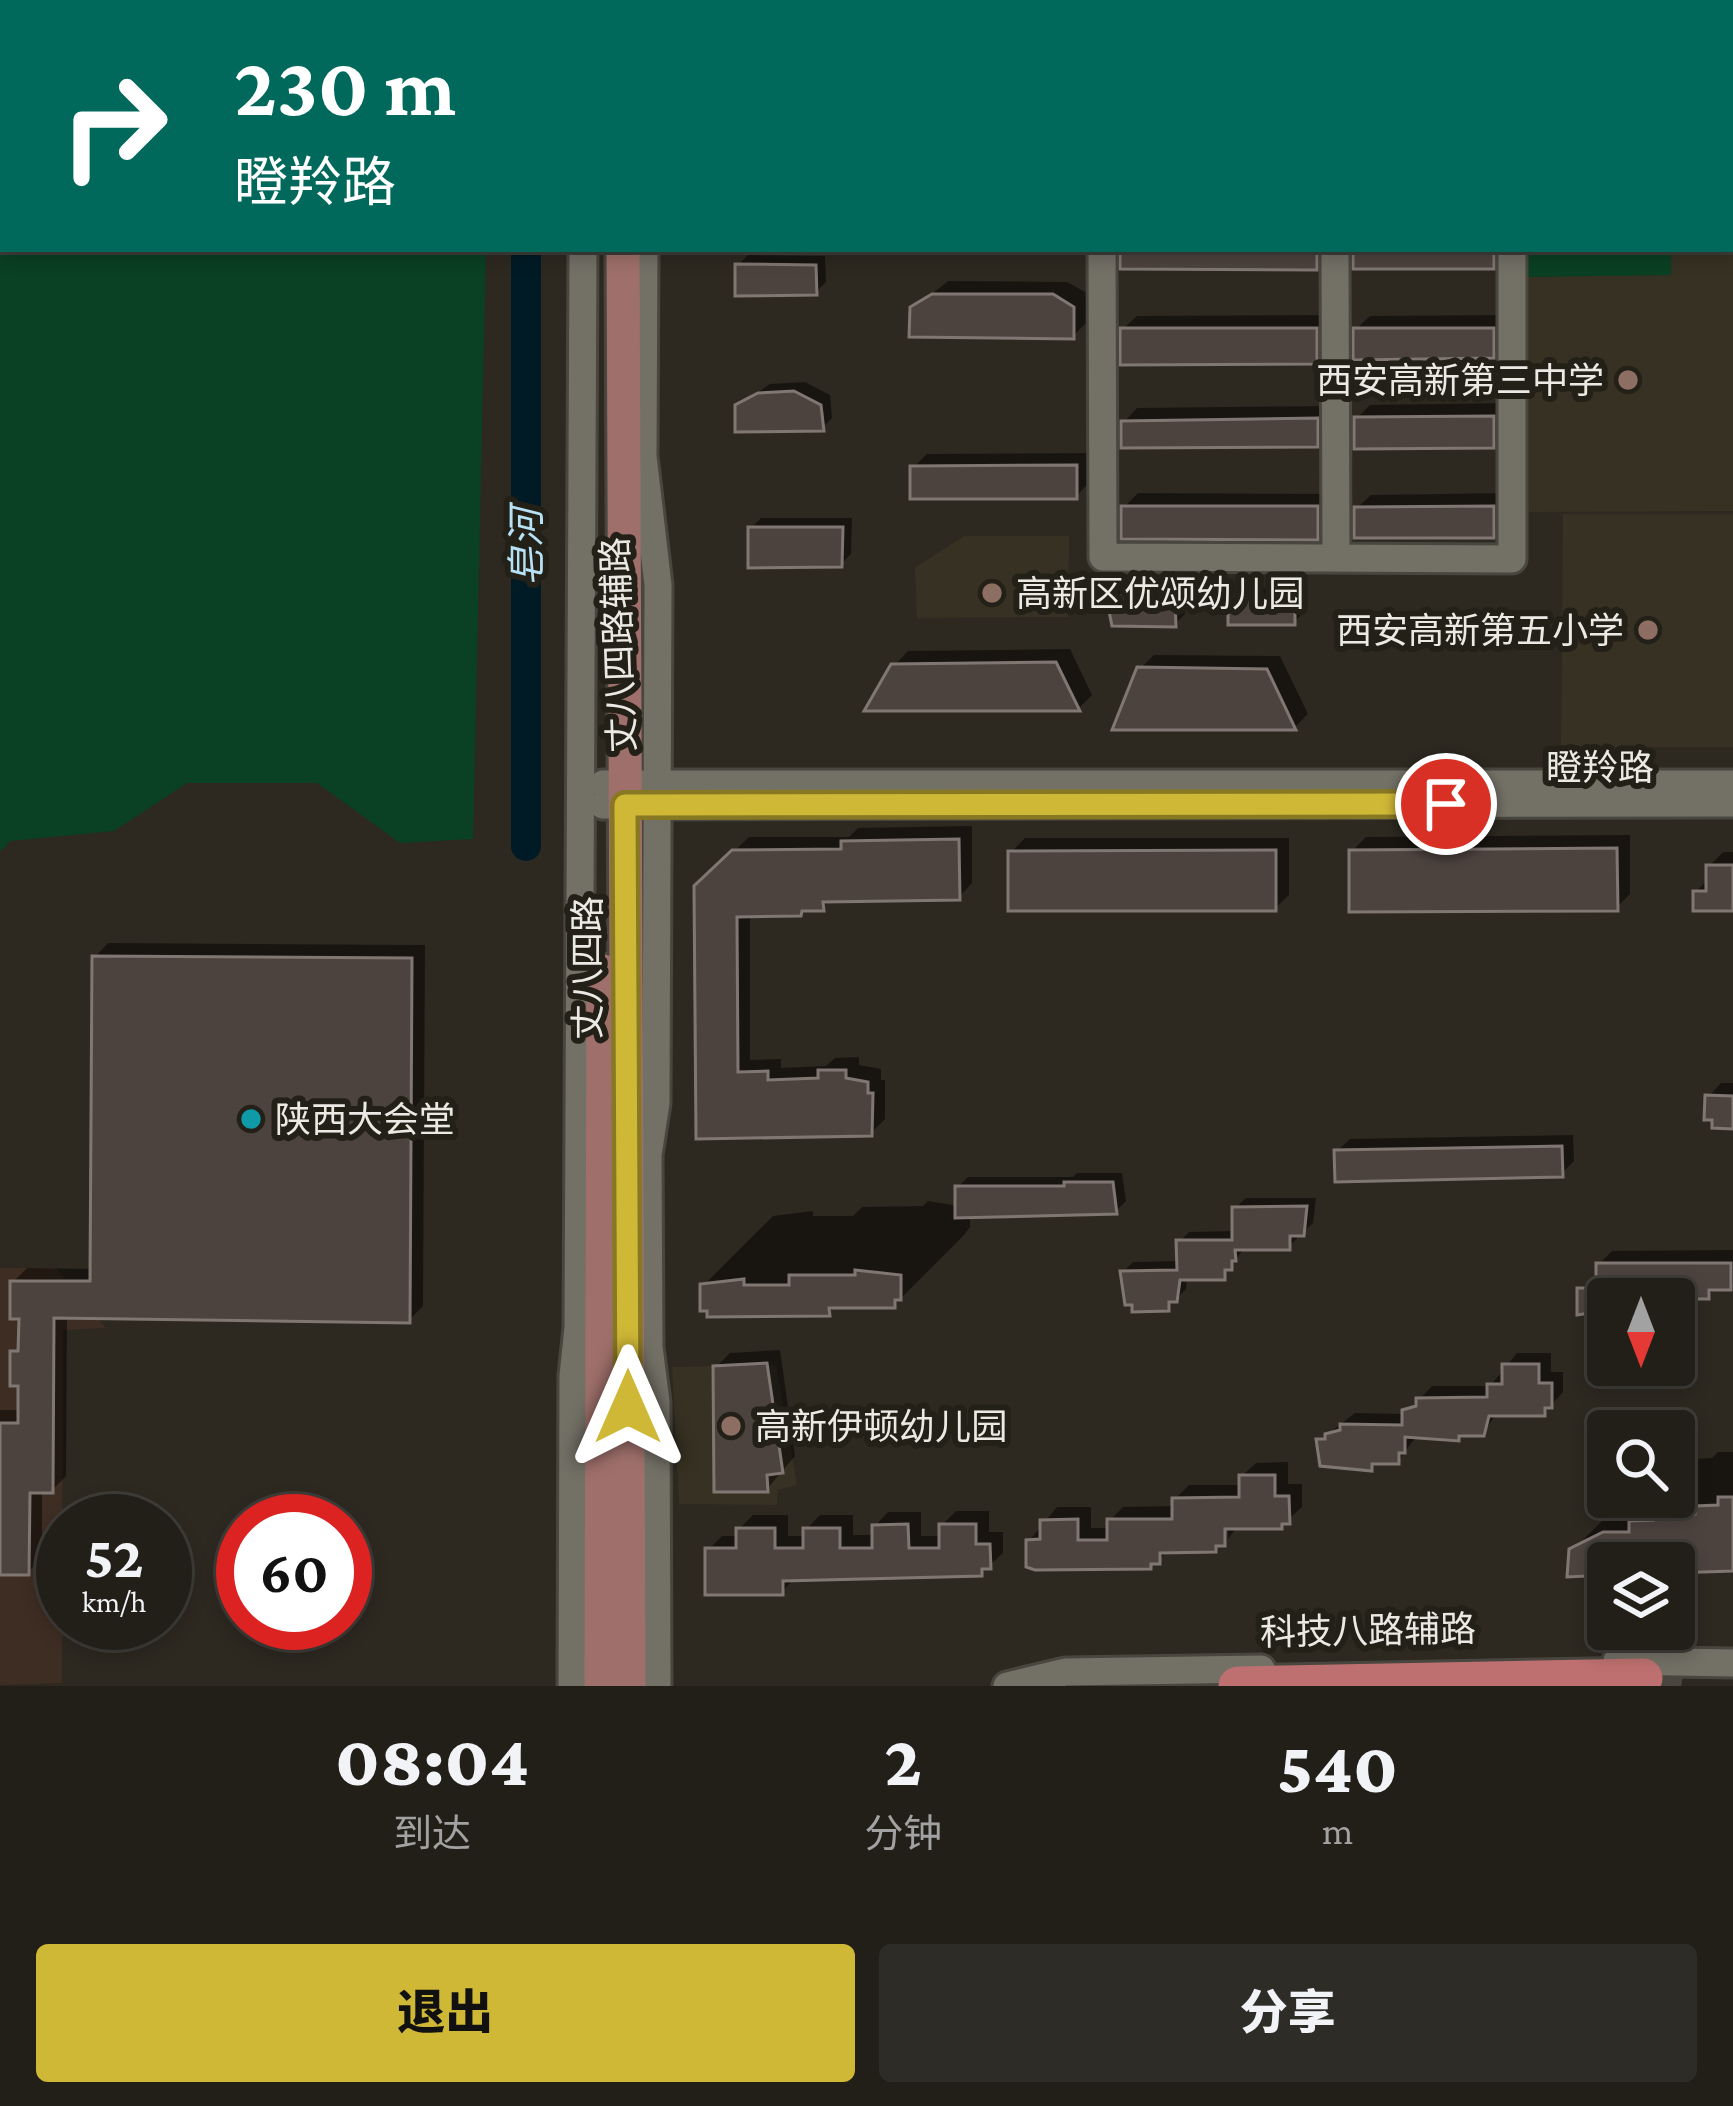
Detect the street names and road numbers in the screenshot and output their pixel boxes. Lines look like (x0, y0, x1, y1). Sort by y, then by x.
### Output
street label: 丈八四路辅路 (595, 536, 643, 754)
street label: 瞪羚路 (1546, 748, 1654, 788)
street label: 丈八四路 (568, 896, 608, 1040)
street label: 科技八路辅路 (1260, 1609, 1476, 1653)

